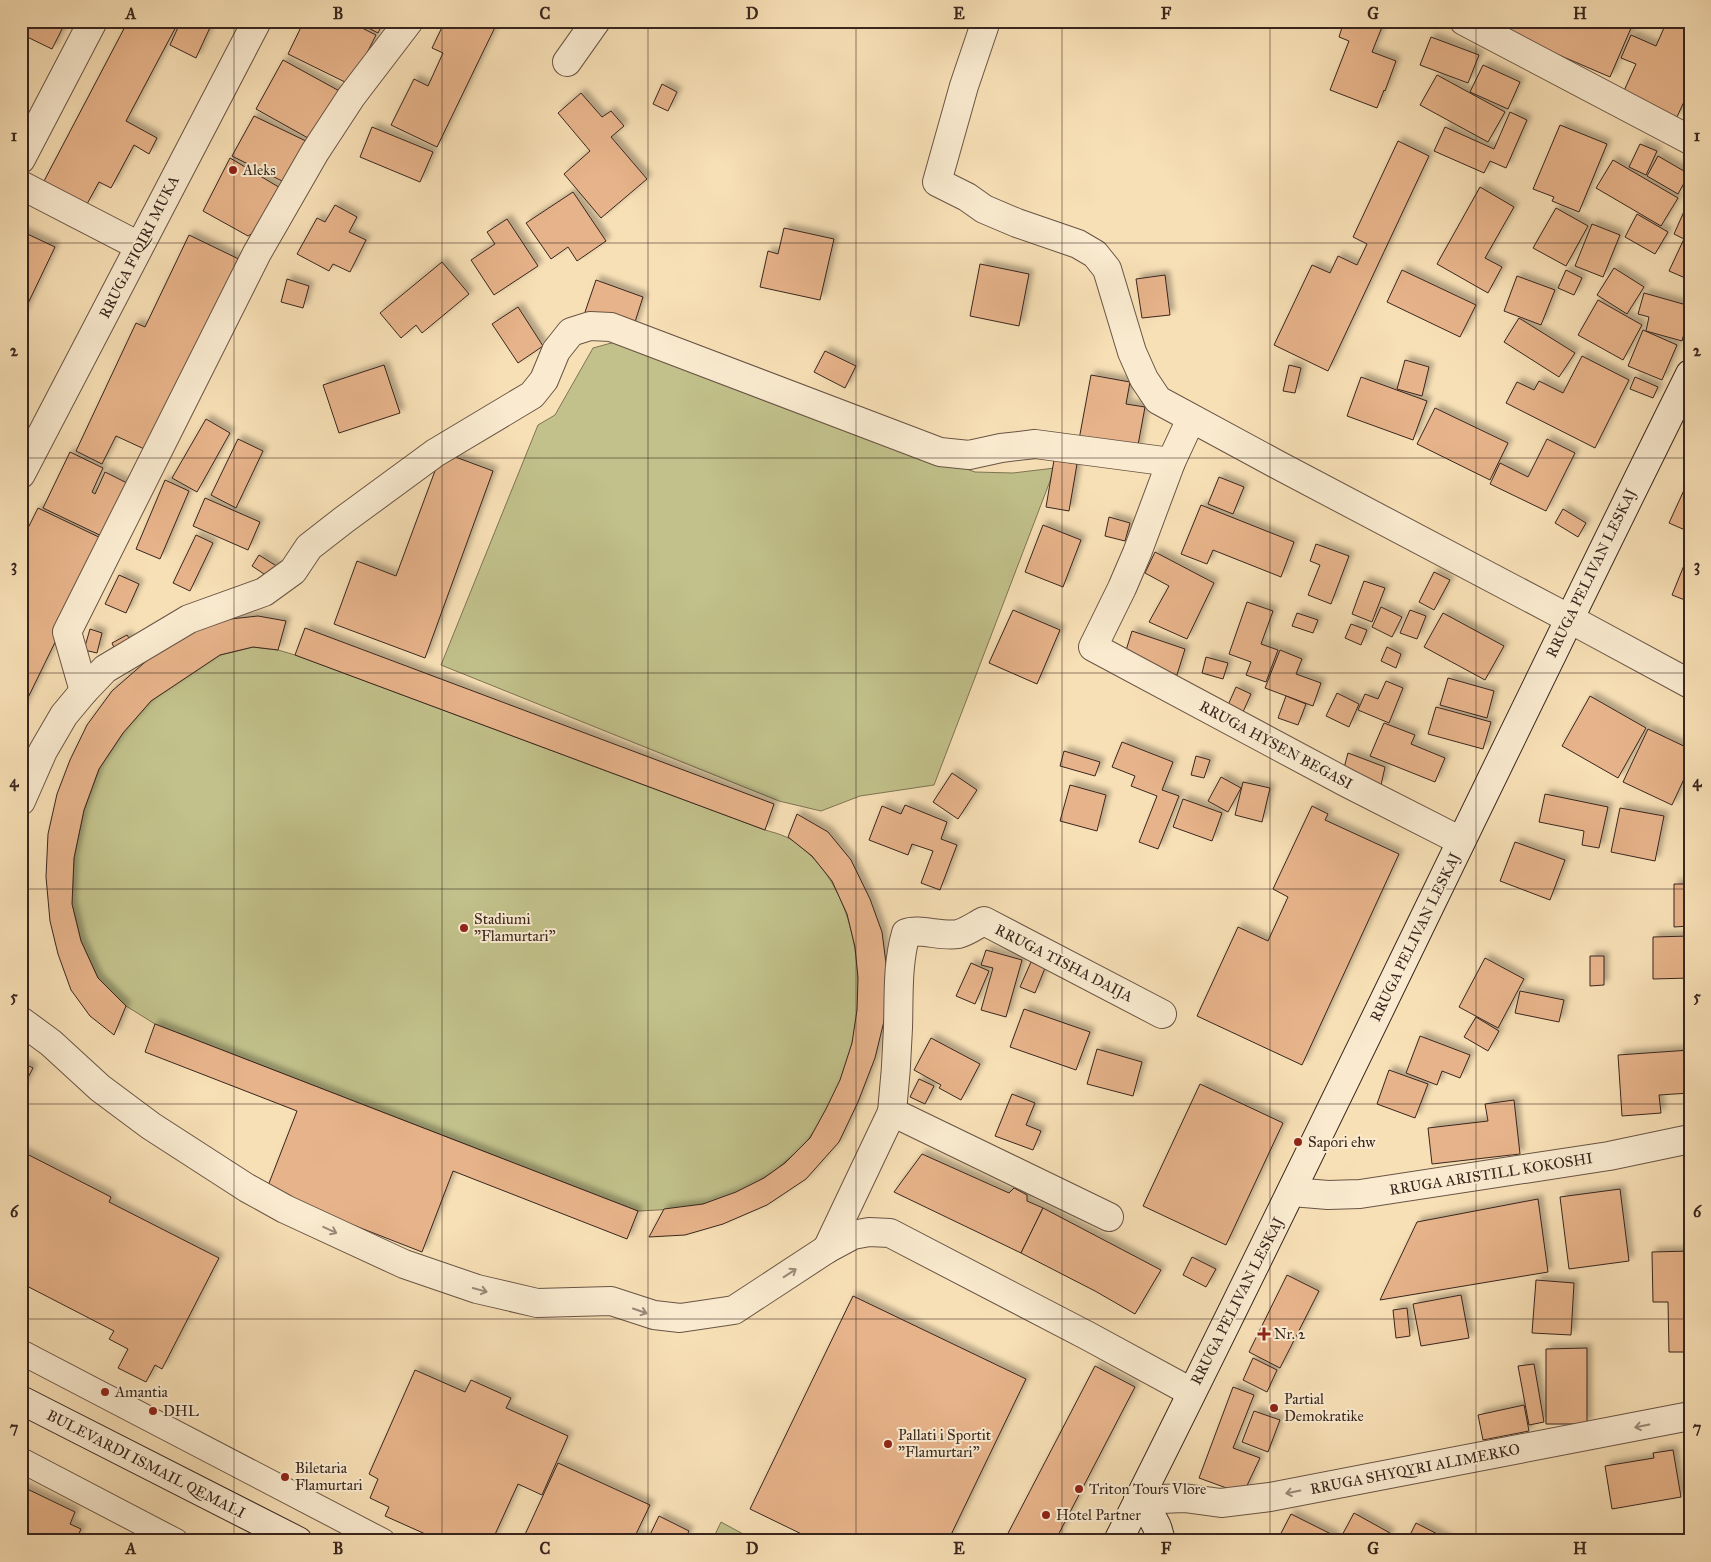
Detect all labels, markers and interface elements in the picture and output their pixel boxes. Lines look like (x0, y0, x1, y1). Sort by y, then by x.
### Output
text: A (125, 4, 137, 23)
text: B (333, 4, 343, 23)
text: C (540, 4, 551, 23)
text: D (746, 4, 759, 23)
text: E (953, 4, 965, 23)
text: F (1161, 4, 1172, 23)
text: G (1367, 4, 1379, 23)
text: H (1573, 4, 1587, 23)
text: 1 (11, 126, 18, 145)
text: 1 (1694, 126, 1701, 145)
place label: Aleks (242, 161, 276, 179)
marker: Aleks (227, 164, 239, 176)
street label: RRUGA FIQIRI MUKA (95, 173, 183, 321)
text: 2 (10, 341, 19, 360)
text: 2 (1693, 341, 1702, 360)
street label: RRUGA PELIVAN LESKAJ (1542, 486, 1641, 661)
text: 3 (11, 556, 17, 576)
text: 3 (1694, 556, 1700, 576)
street label: RRUGA HYSEN BEGASI (1196, 697, 1356, 793)
text: 4 (10, 772, 20, 792)
text: 4 (1693, 772, 1703, 792)
street label: RRUGA PELIVAN LESKAJ (1366, 850, 1465, 1025)
place label: Stadiumi "Flamurtari" (474, 910, 556, 945)
street label: RRUGA TISHA DAIJA (992, 920, 1136, 1006)
marker: Stadiumi "Flamurtari" (458, 922, 470, 934)
text: 5 (10, 987, 18, 1006)
text: 5 (1693, 987, 1701, 1006)
place label: Sapori ehw (1308, 1133, 1375, 1151)
marker: Sapori ehw (1292, 1136, 1304, 1148)
street label: RRUGA ARISTILL KOKOSHI (1388, 1149, 1594, 1199)
text: 6 (10, 1202, 19, 1221)
text: 6 (1693, 1202, 1702, 1221)
street label: RRUGA PELIVAN LESKAJ (1187, 1214, 1288, 1388)
one-way arrow (322, 1226, 337, 1235)
one-way arrow (782, 1268, 796, 1278)
one-way arrow (472, 1286, 488, 1295)
one-way arrow (631, 1307, 647, 1316)
place label: Nr. 2 (1274, 1325, 1306, 1343)
marker: Nr. 2 (1258, 1328, 1270, 1340)
place label: Amantia (114, 1383, 169, 1401)
marker: Amantia (99, 1386, 111, 1398)
place label: Partial Demokratike (1284, 1390, 1364, 1425)
place label: DHL (163, 1402, 199, 1420)
marker: Partial Demokratike (1268, 1402, 1280, 1414)
marker: DHL (147, 1405, 159, 1417)
street label: BULEVARDI ISMAIL QEMALI (44, 1406, 248, 1522)
text: 7 (10, 1418, 19, 1437)
text: 7 (1693, 1418, 1702, 1437)
one-way arrow (1634, 1421, 1650, 1431)
place label: Pallati i Sportit "Flamurtari" (898, 1426, 992, 1461)
marker: Pallati i Sportit "Flamurtari" (882, 1438, 894, 1450)
street label: RRUGA SHYQYRI ALIMERKO (1309, 1440, 1521, 1498)
place label: Biletaria Flamurtari (295, 1459, 363, 1494)
marker: Biletaria Flamurtari (279, 1471, 291, 1483)
place label: Triton Tours Vlore (1089, 1480, 1206, 1498)
marker: Triton Tours Vlore (1073, 1483, 1085, 1495)
one-way arrow (1286, 1488, 1302, 1497)
place label: Hotel Partner (1056, 1506, 1141, 1524)
marker: Hotel Partner (1040, 1509, 1052, 1521)
text: A (125, 1539, 137, 1558)
text: B (333, 1539, 343, 1558)
text: C (540, 1539, 551, 1558)
text: D (746, 1539, 759, 1558)
text: E (953, 1539, 965, 1558)
text: F (1161, 1539, 1172, 1558)
text: G (1367, 1539, 1379, 1558)
text: H (1573, 1539, 1587, 1558)

